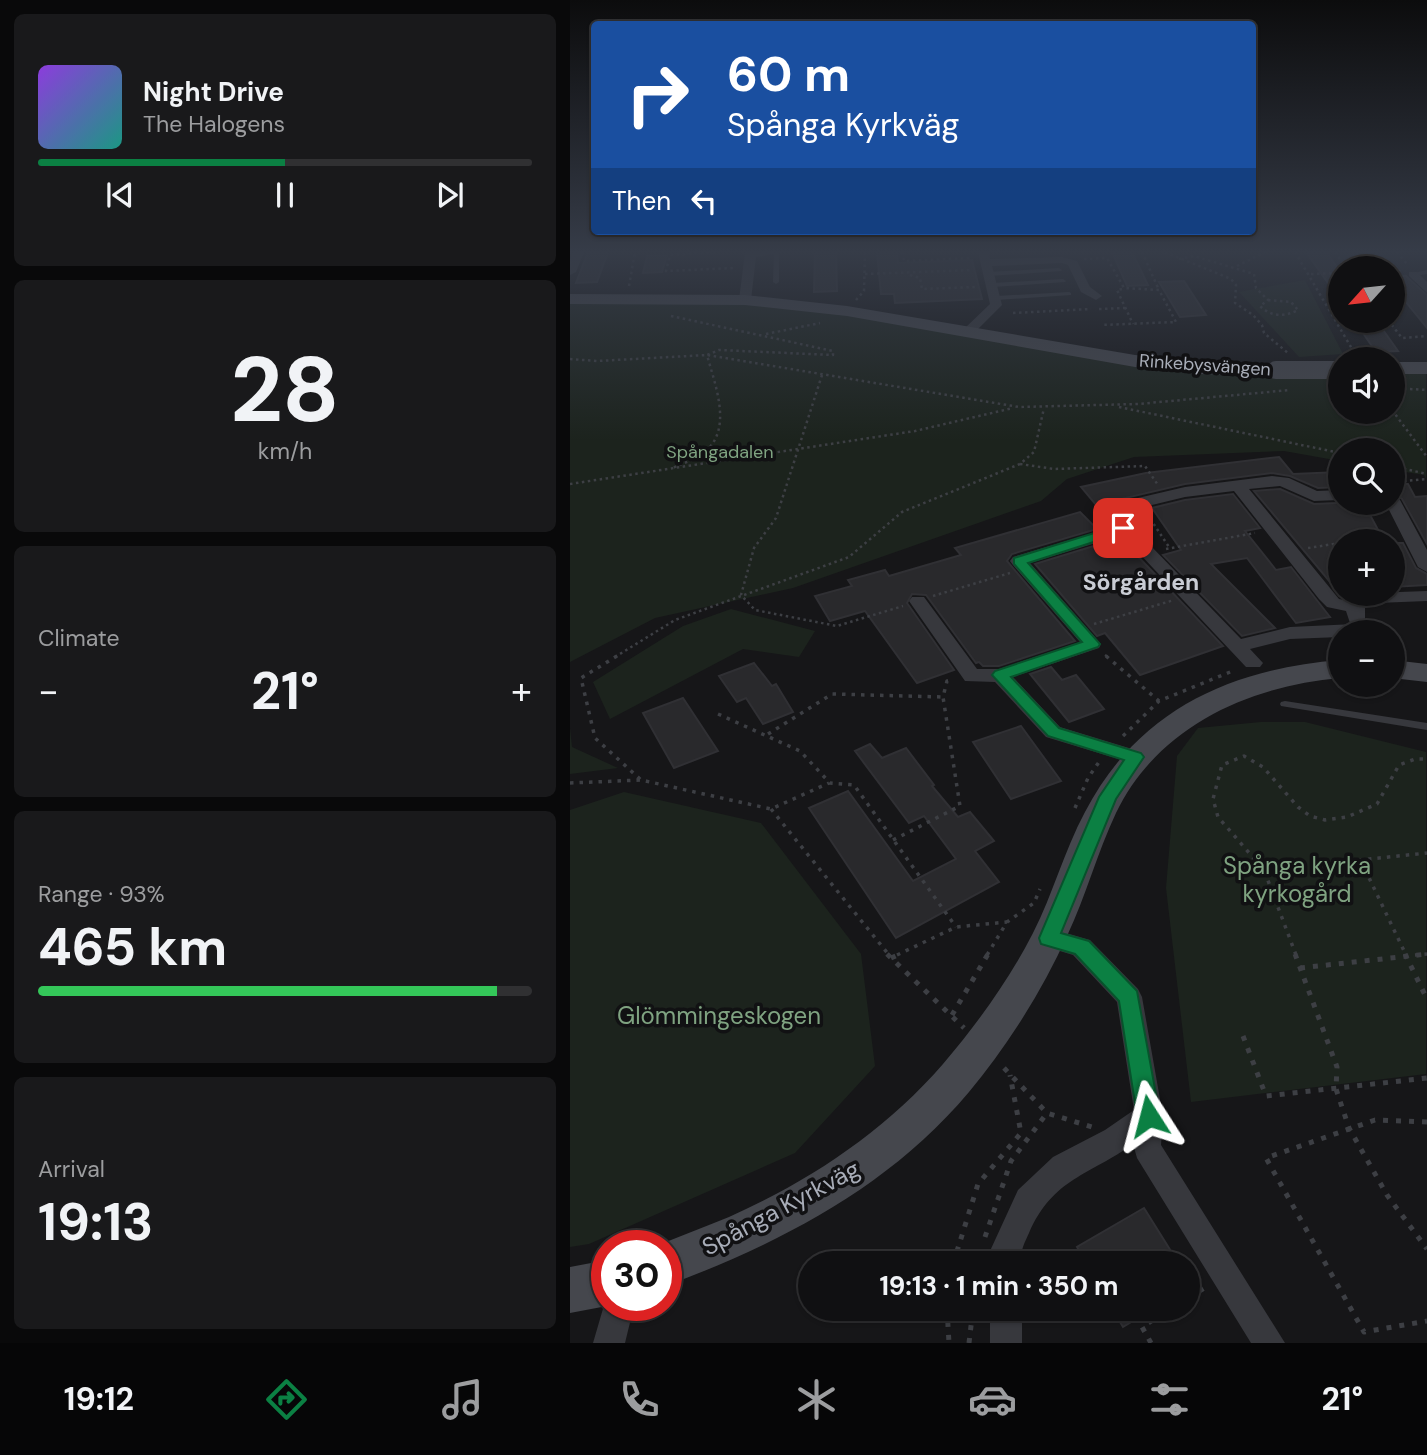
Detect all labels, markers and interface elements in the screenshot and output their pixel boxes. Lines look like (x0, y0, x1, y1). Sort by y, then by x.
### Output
text: 60 m (727, 42, 850, 106)
icon: right (612, 49, 703, 140)
text: Night Drive (143, 75, 284, 109)
text: Spånga Kyrkväg (727, 104, 959, 146)
text: The Halogens (143, 109, 285, 139)
icon: previous (101, 176, 139, 214)
icon: pause (266, 176, 304, 214)
icon: next (431, 176, 469, 214)
icon: left (685, 182, 723, 220)
text: Then (612, 184, 671, 218)
north arrow (1328, 256, 1405, 332)
map controls (1328, 256, 1405, 697)
text: 28 (230, 331, 340, 449)
button: sound (1328, 347, 1405, 424)
street label: Rinkebysvängen (1138, 348, 1272, 382)
text: km/h (258, 436, 312, 466)
button: search (1328, 438, 1405, 515)
park label: Spångadalen (666, 440, 774, 464)
pin (1093, 498, 1153, 558)
icon: arrive (1104, 509, 1142, 547)
button: + (1328, 529, 1405, 606)
district label: Sörgården (1083, 567, 1199, 597)
button: − (1328, 620, 1405, 697)
text: Climate (38, 623, 120, 653)
text: 21° (251, 657, 319, 725)
text: − (38, 666, 59, 716)
text: + (511, 666, 532, 716)
park label: Spånga kyrka kyrkogård (1223, 850, 1371, 909)
text: Range · 93% (38, 879, 165, 909)
text: 465 km (38, 913, 227, 981)
park label: Glömmingeskogen (617, 1000, 821, 1031)
position arrow (1112, 1079, 1186, 1153)
street label: Spånga Kyrkväg (697, 1153, 865, 1262)
text: Arrival (38, 1154, 105, 1184)
text: 19:13 (38, 1188, 153, 1256)
speed limit sign: 30 (591, 1230, 682, 1321)
text: 19:13 · 1 min · 350 m (879, 1269, 1119, 1303)
icon: directions (262, 1375, 311, 1424)
icon: music (438, 1375, 487, 1424)
icon: phone (615, 1375, 664, 1424)
icon: climate (792, 1375, 841, 1424)
icon: car (968, 1375, 1017, 1424)
icon: filters (1145, 1375, 1194, 1424)
text: 19:12 (64, 1378, 134, 1420)
text: 21° (1321, 1378, 1363, 1420)

